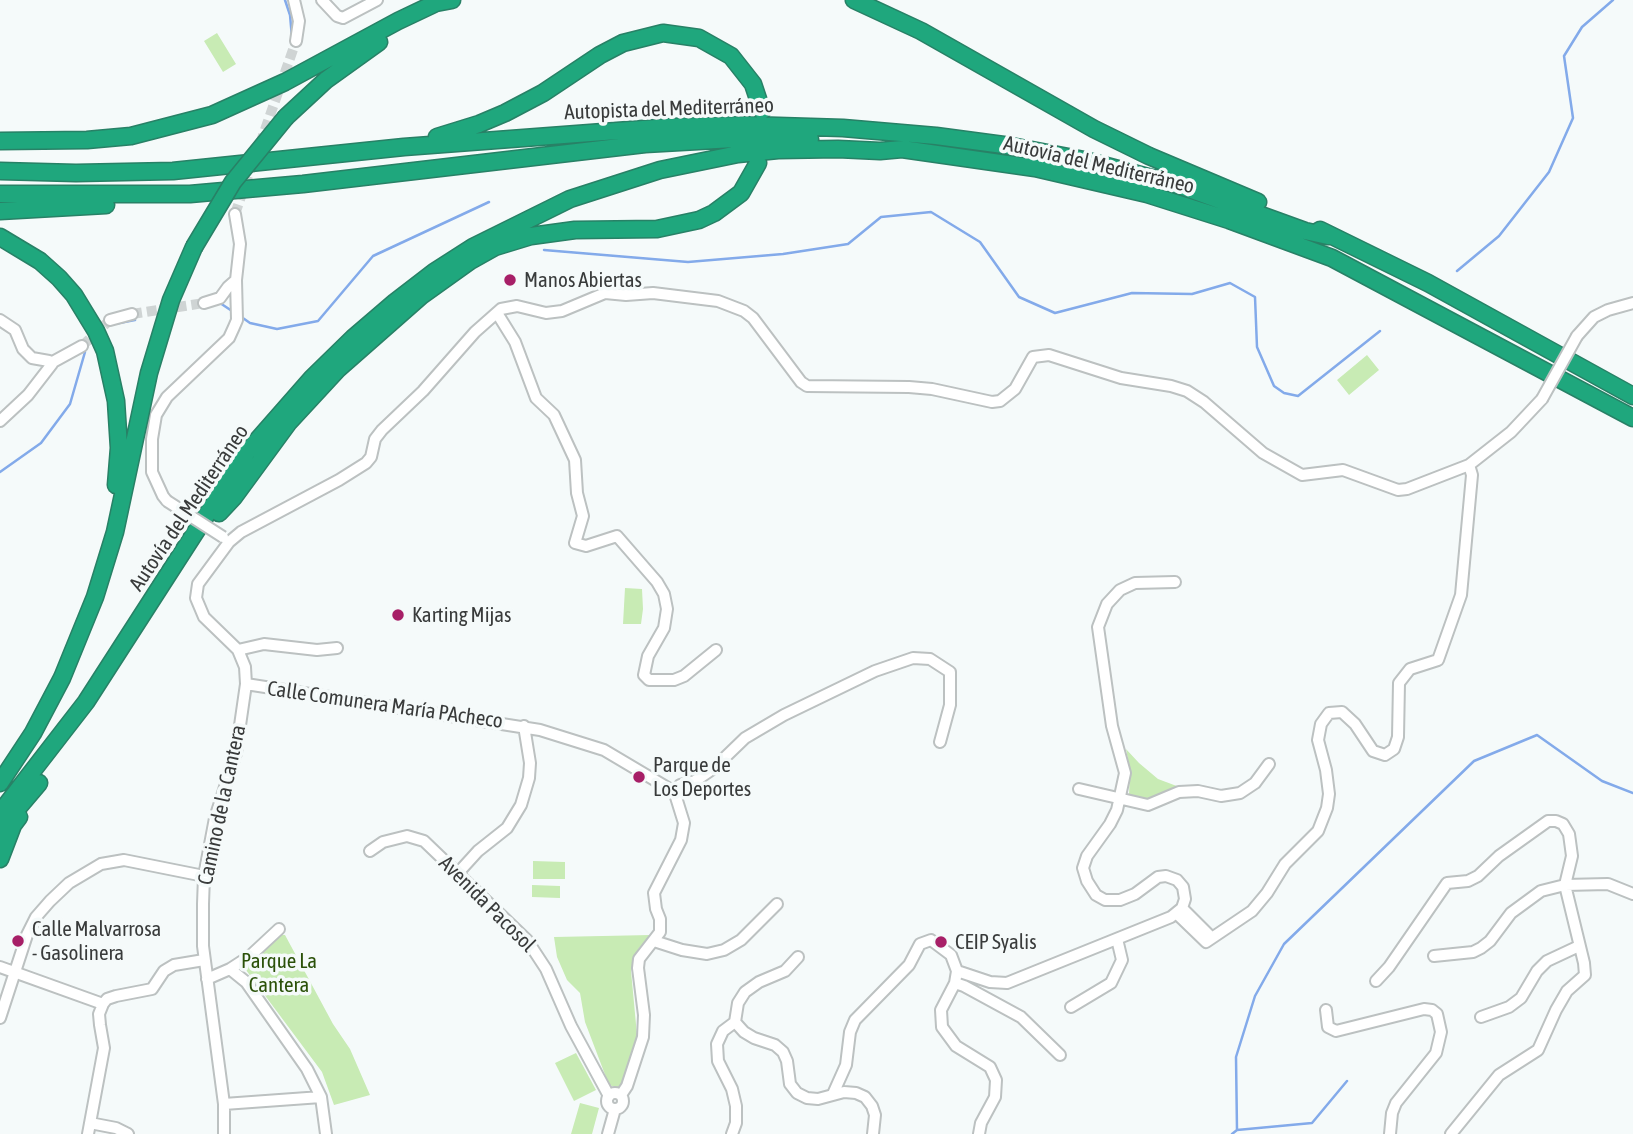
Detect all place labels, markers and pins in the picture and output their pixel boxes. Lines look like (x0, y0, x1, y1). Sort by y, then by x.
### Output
place label: Manos Abiertas (524, 267, 642, 293)
marker: Manos Abiertas (502, 272, 518, 288)
place label: Karting Mijas (412, 602, 511, 628)
marker: Karting Mijas (390, 607, 406, 623)
place label: Parque de Los Deportes (653, 752, 751, 802)
marker: Parque de Los Deportes (631, 769, 647, 785)
place label: Calle Malvarrosa - Gasolinera (32, 916, 161, 966)
place label: CEIP Syalis (955, 929, 1037, 955)
marker: Calle Malvarrosa - Gasolinera (10, 933, 26, 949)
marker: CEIP Syalis (933, 934, 949, 950)

